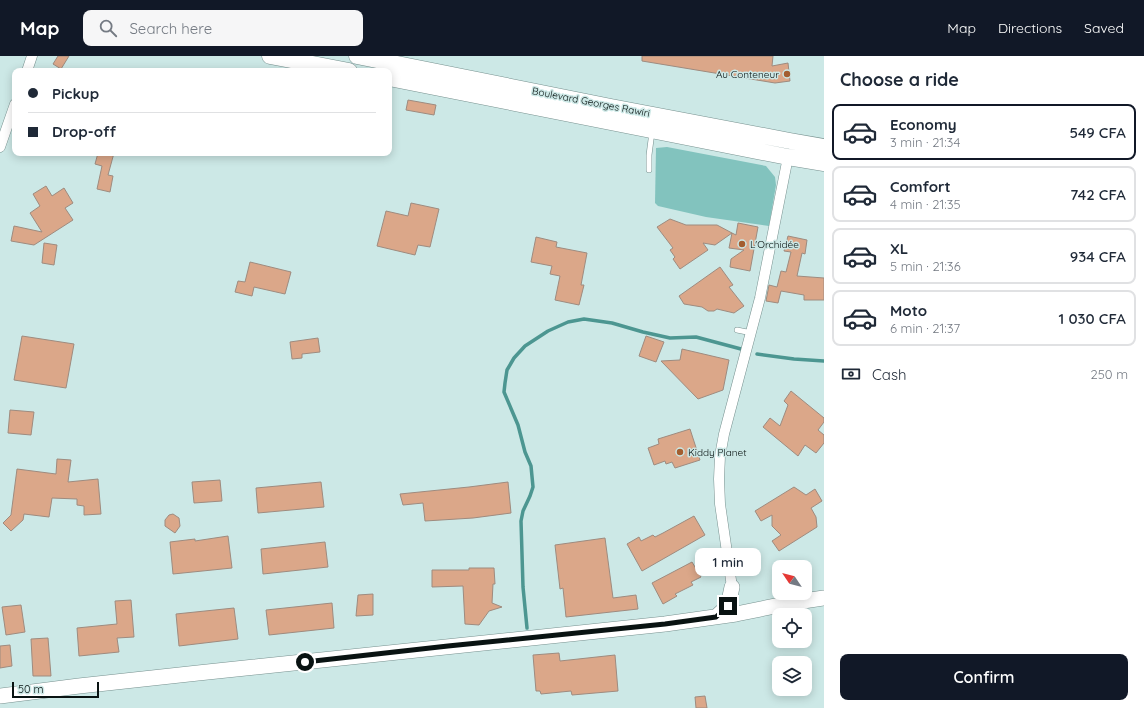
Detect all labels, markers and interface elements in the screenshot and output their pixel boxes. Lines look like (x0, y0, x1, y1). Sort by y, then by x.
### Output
search box (83, 10, 363, 46)
text: Map (20, 16, 59, 40)
icon: search (97, 17, 119, 39)
text: Search here (129, 19, 212, 38)
text: Map (947, 19, 976, 37)
text: Directions (998, 19, 1062, 37)
text: Saved (1084, 19, 1124, 37)
place label: Au Conteneur (716, 68, 779, 81)
text: Choose a ride (840, 68, 959, 91)
marker: Au Conteneur (782, 69, 792, 79)
text: Pickup (52, 84, 99, 103)
street label: Boulevard Georges Rawiri (531, 84, 651, 120)
icon: car (842, 114, 878, 150)
text: Economy (890, 115, 957, 134)
text: Drop-off (52, 122, 116, 141)
text: 549 CFA (1070, 123, 1126, 142)
text: 3 min · 21:34 (890, 134, 960, 150)
icon: car (842, 176, 878, 212)
text: Comfort (890, 177, 951, 196)
text: 742 CFA (1070, 185, 1126, 204)
text: 4 min · 21:35 (890, 196, 961, 212)
place label: L'Orchidée (750, 238, 799, 251)
icon: car (842, 238, 878, 274)
marker: L'Orchidée (737, 239, 747, 249)
text: XL (890, 239, 908, 258)
text: 934 CFA (1070, 247, 1126, 266)
text: 5 min · 21:36 (890, 258, 961, 274)
icon: car (842, 300, 878, 336)
text: Moto (890, 301, 927, 320)
text: 1 030 CFA (1059, 309, 1126, 328)
text: 6 min · 21:37 (890, 320, 960, 336)
icon: cash (840, 363, 862, 385)
text: Cash (872, 365, 906, 384)
text: 250 m (1091, 366, 1128, 382)
place label: Kiddy Planet (688, 446, 747, 459)
marker: Kiddy Planet (675, 447, 685, 457)
callout: 1 min (695, 548, 761, 576)
text: 1 min (712, 554, 744, 570)
north arrow (772, 560, 812, 600)
map controls (772, 560, 812, 696)
route end (719, 597, 737, 615)
button: locate (772, 608, 812, 648)
route start (296, 653, 314, 671)
button: Confirm (840, 654, 1128, 700)
button: layers (772, 656, 812, 696)
scale bar (12, 680, 99, 699)
text: 50 m (18, 682, 44, 696)

